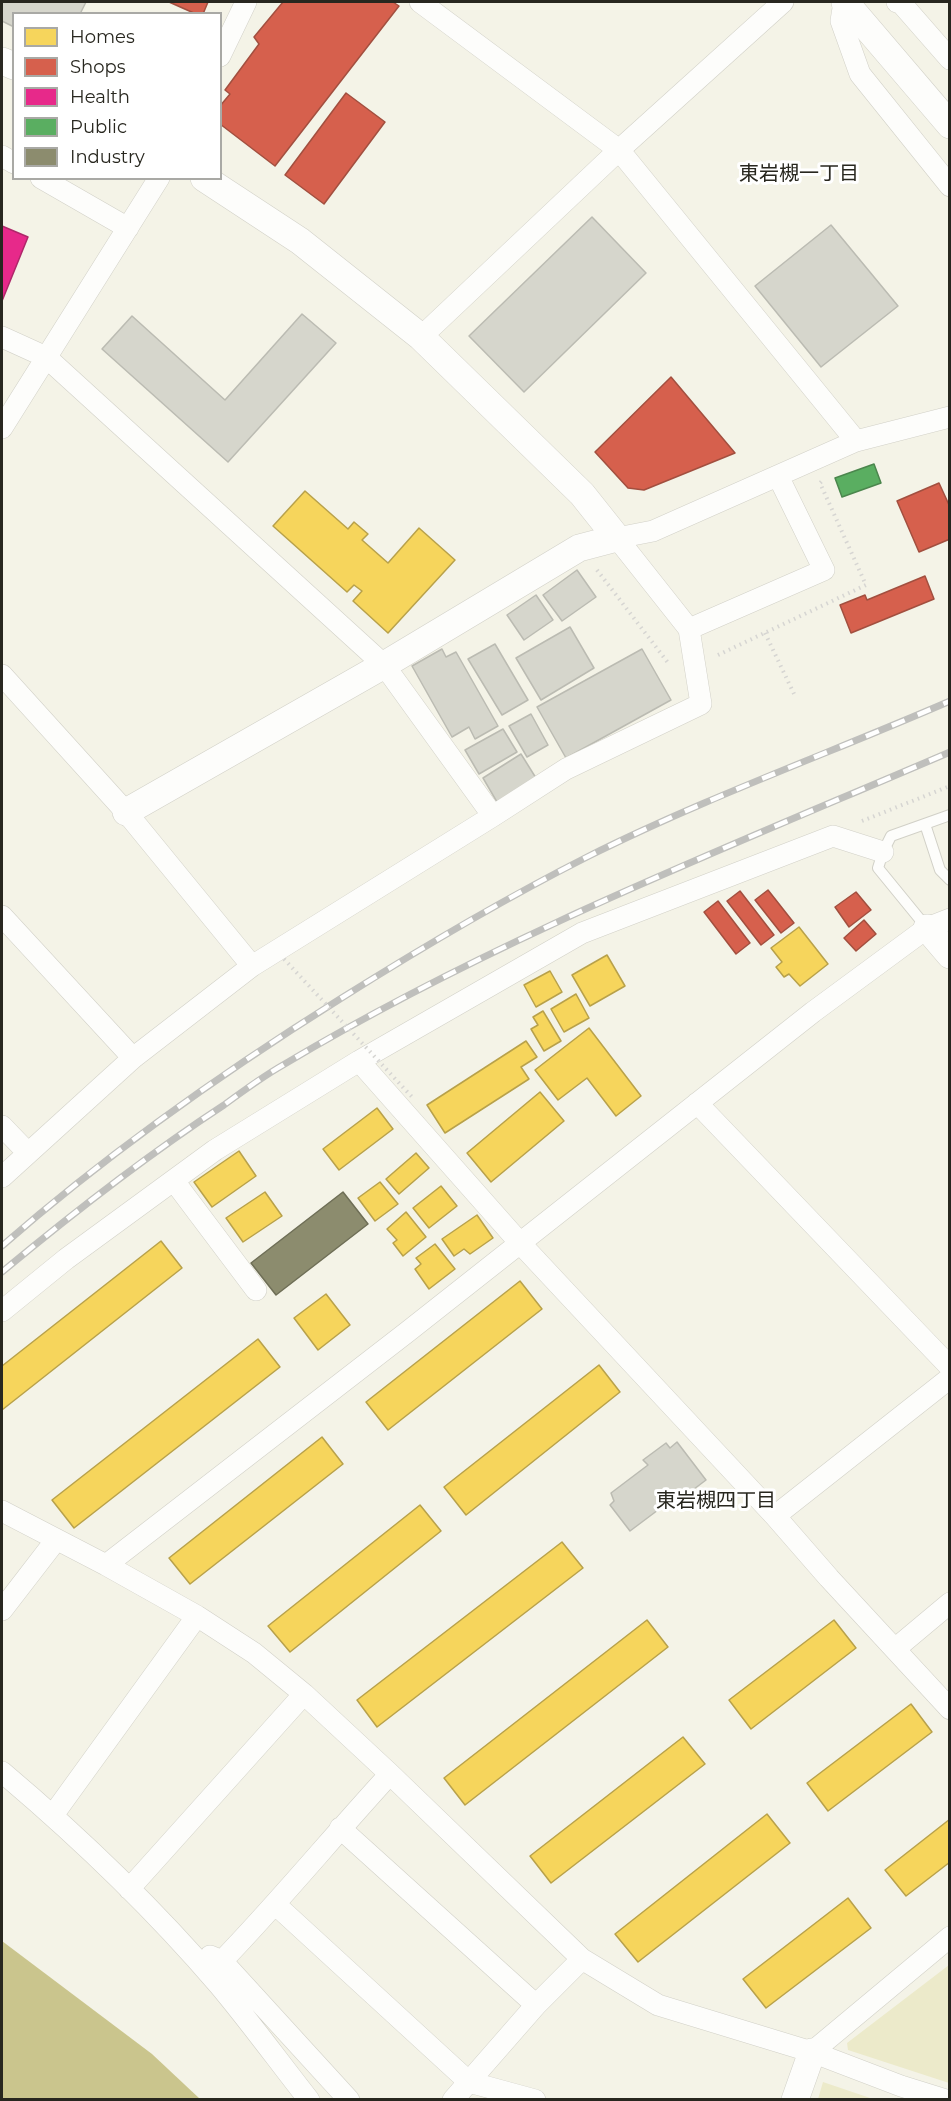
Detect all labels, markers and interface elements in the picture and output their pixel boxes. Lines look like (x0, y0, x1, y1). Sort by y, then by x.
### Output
legend (12, 12, 222, 180)
text: Homes (70, 26, 135, 48)
text: Shops (70, 56, 126, 78)
text: Health (70, 86, 130, 108)
text: Public (70, 116, 127, 138)
text: Industry (70, 146, 145, 168)
district label: 東岩槻一丁目 (739, 162, 859, 186)
district label: 東岩槻四丁目 (656, 1489, 776, 1513)

